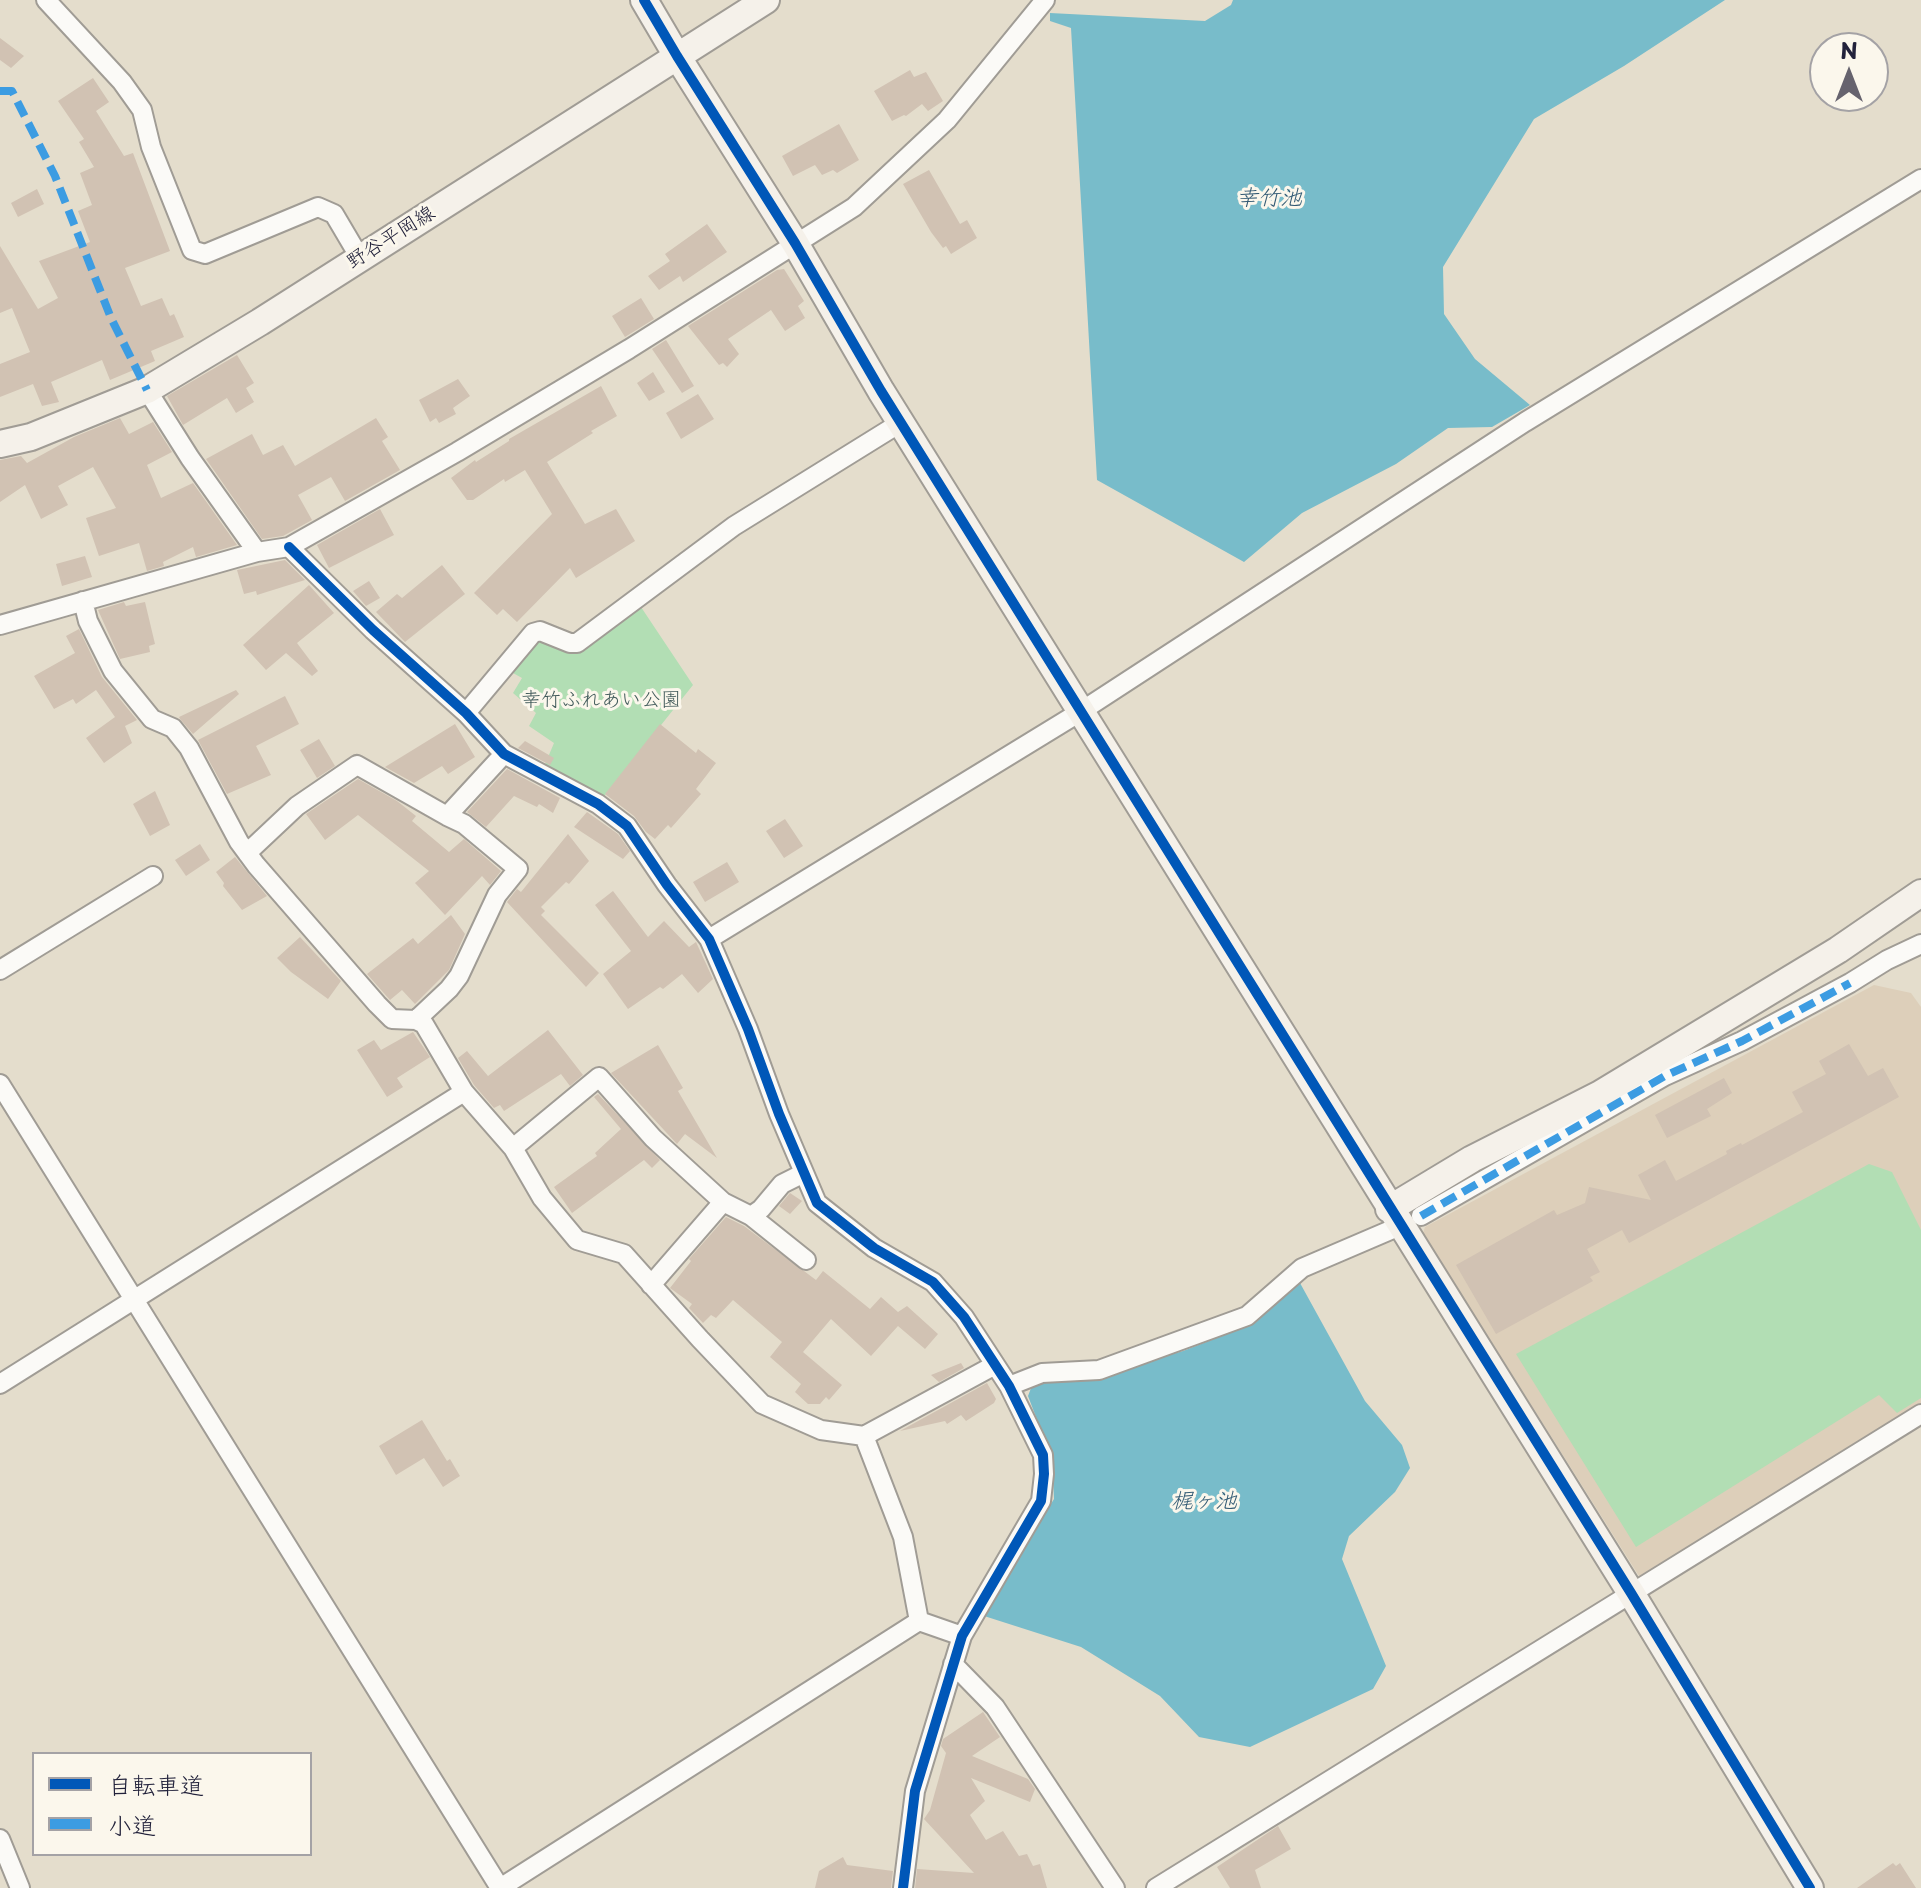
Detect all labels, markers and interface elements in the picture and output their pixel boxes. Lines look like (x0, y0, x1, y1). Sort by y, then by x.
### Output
north arrow (1809, 32, 1889, 112)
text: N (1840, 33, 1858, 66)
water label: 幸竹池 (1236, 186, 1302, 212)
street label: 野谷平岡線 (342, 201, 440, 275)
park label: 幸竹ふれあい公園 (521, 688, 681, 712)
water label: 梶ヶ池 (1171, 1489, 1237, 1515)
legend (32, 1752, 312, 1856)
text: 自転車道 (108, 1766, 204, 1802)
text: 小道 (108, 1806, 156, 1842)

